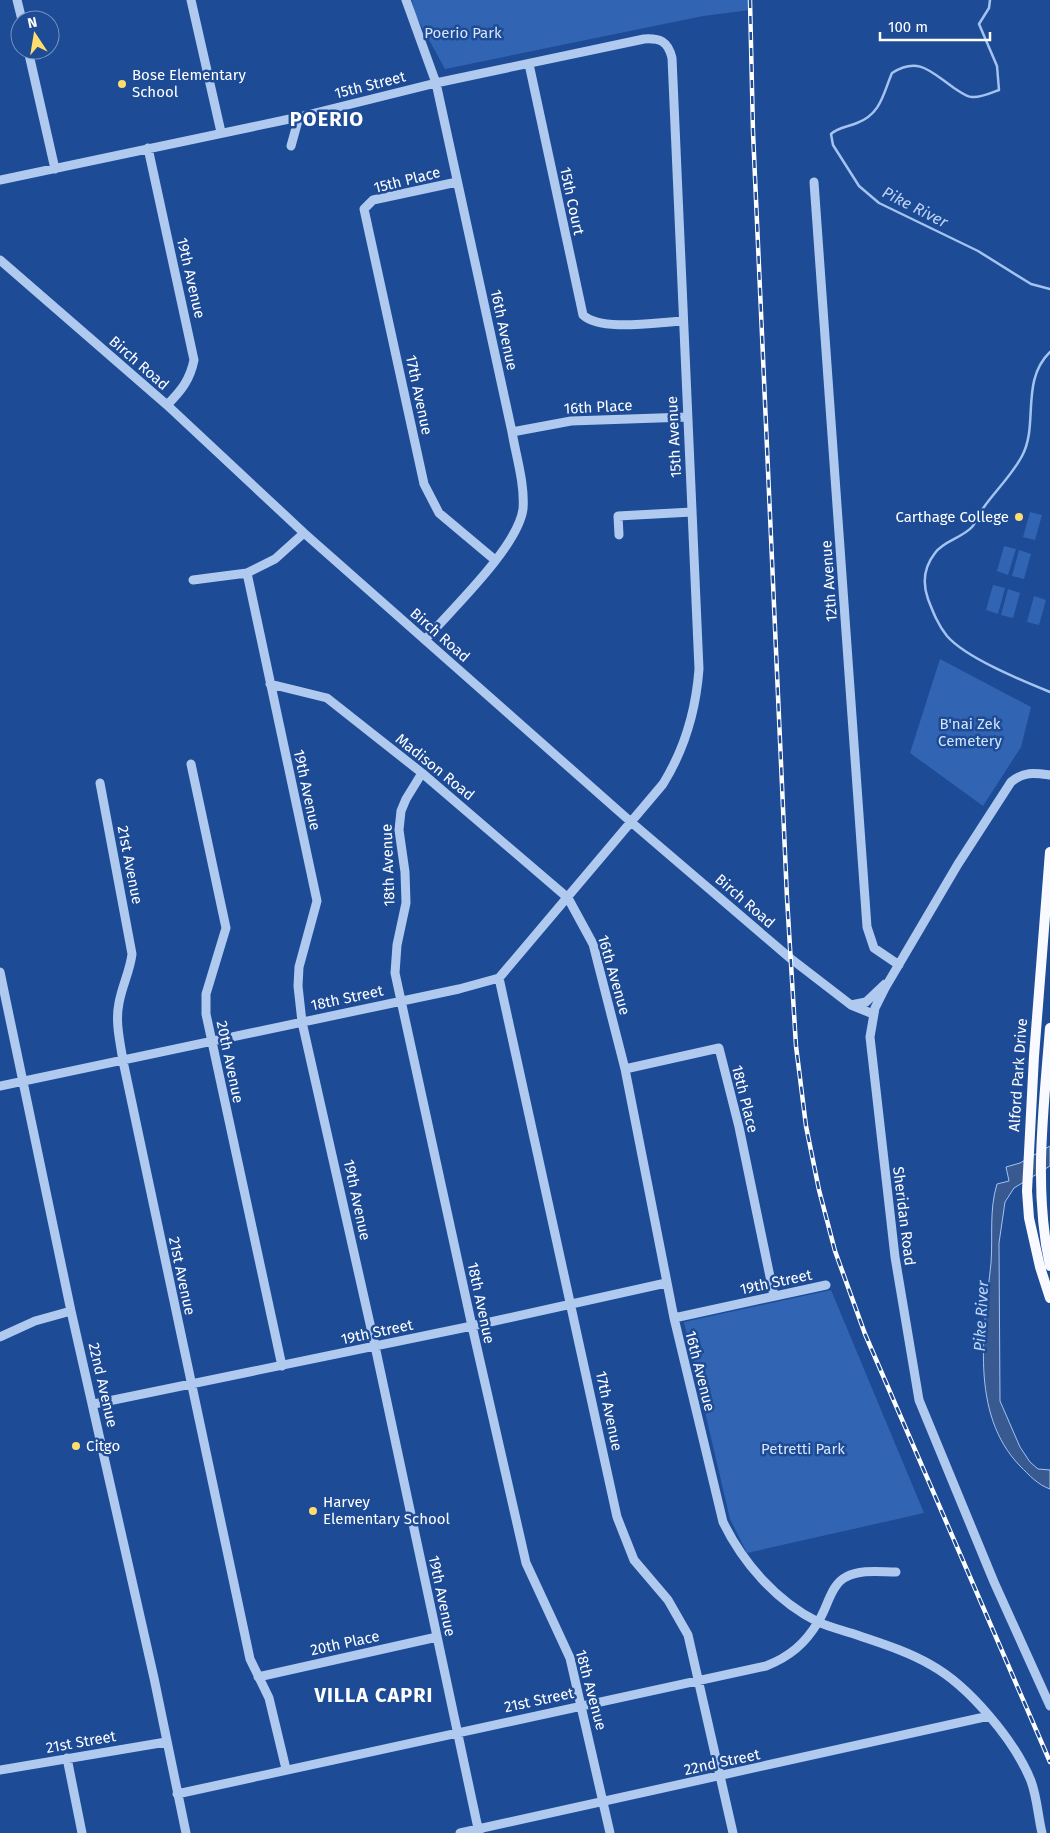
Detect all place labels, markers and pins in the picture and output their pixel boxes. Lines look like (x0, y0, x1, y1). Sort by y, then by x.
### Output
place label: Bose Elementary School (132, 66, 247, 101)
marker: Bose Elementary School (116, 78, 128, 90)
place label: Carthage College (895, 508, 1009, 526)
marker: Carthage College (1013, 511, 1025, 523)
place label: Citgo (86, 1437, 120, 1455)
marker: Citgo (70, 1440, 82, 1452)
place label: Harvey Elementary School (323, 1493, 451, 1528)
marker: Harvey Elementary School (307, 1505, 319, 1517)

